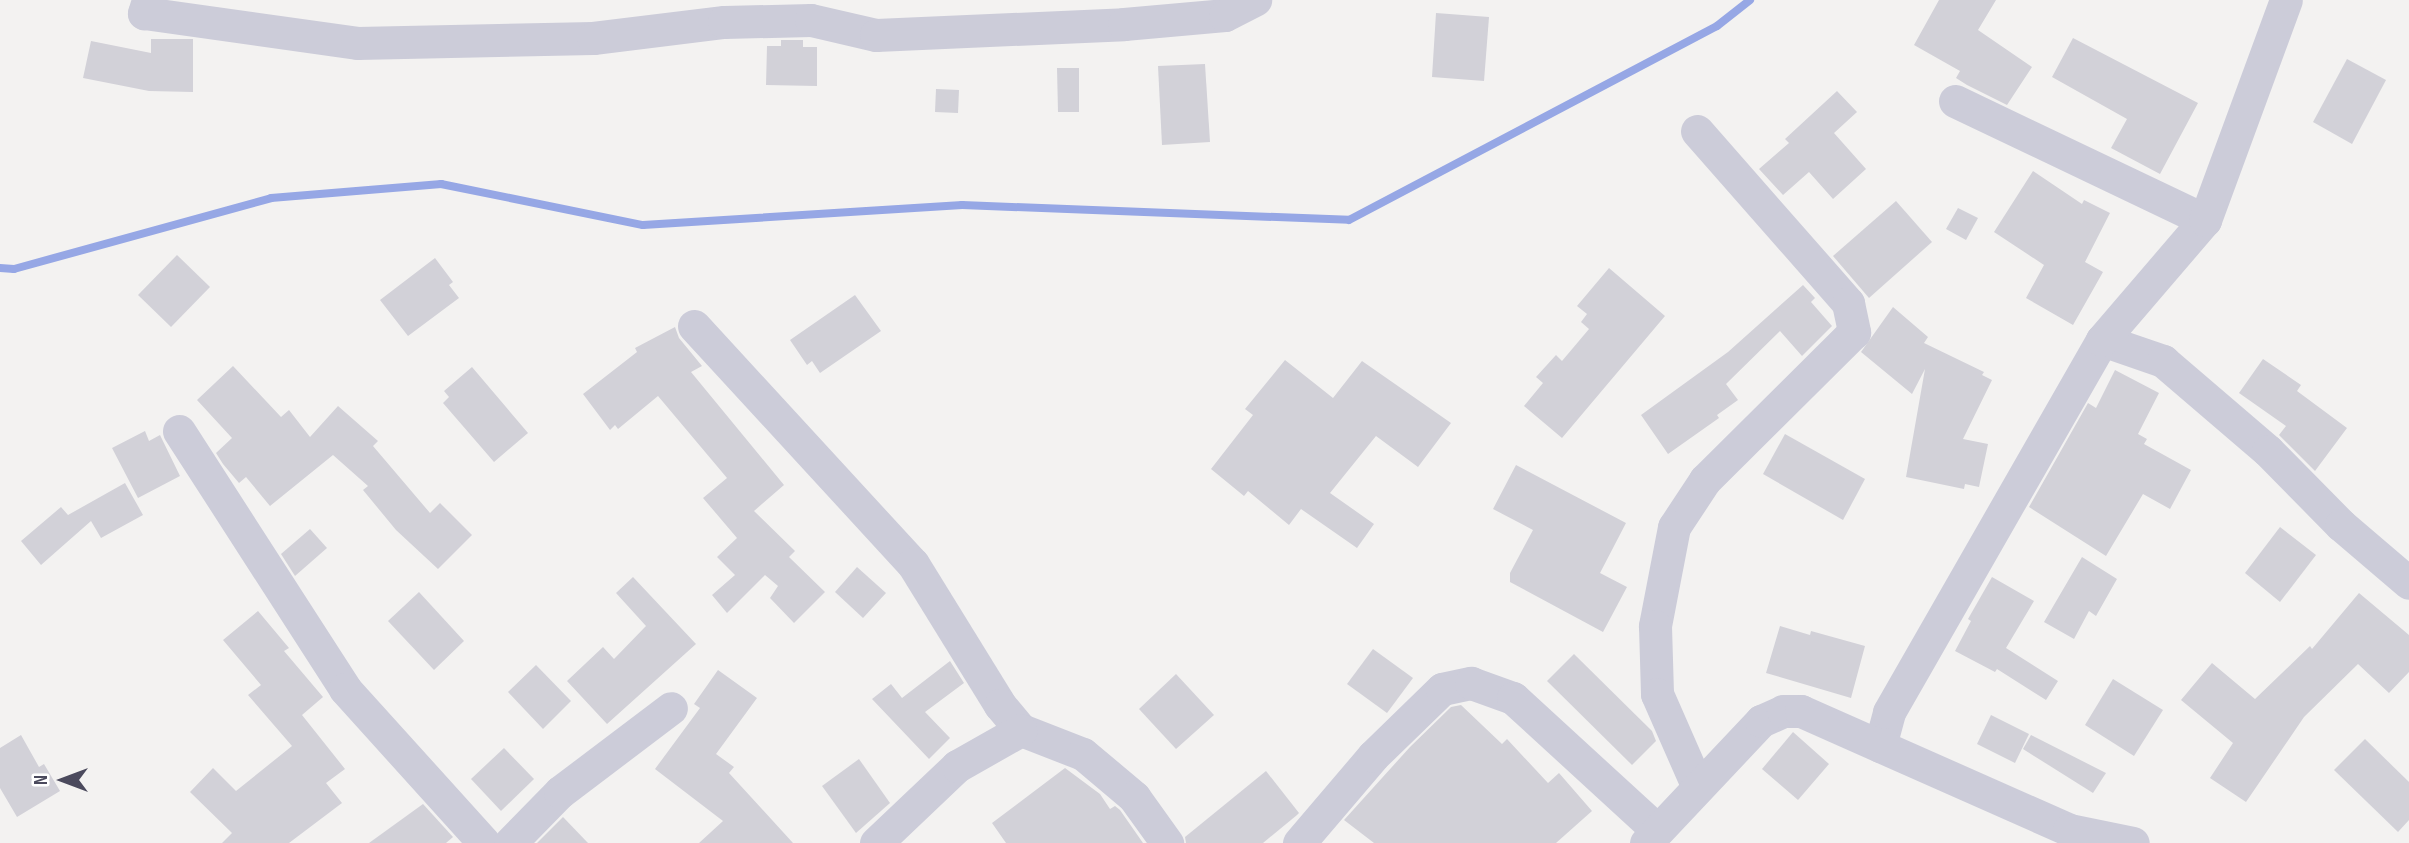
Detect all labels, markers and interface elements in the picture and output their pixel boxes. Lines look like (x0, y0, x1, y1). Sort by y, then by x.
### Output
north arrow (28, 745, 98, 815)
text: N (30, 775, 53, 785)

